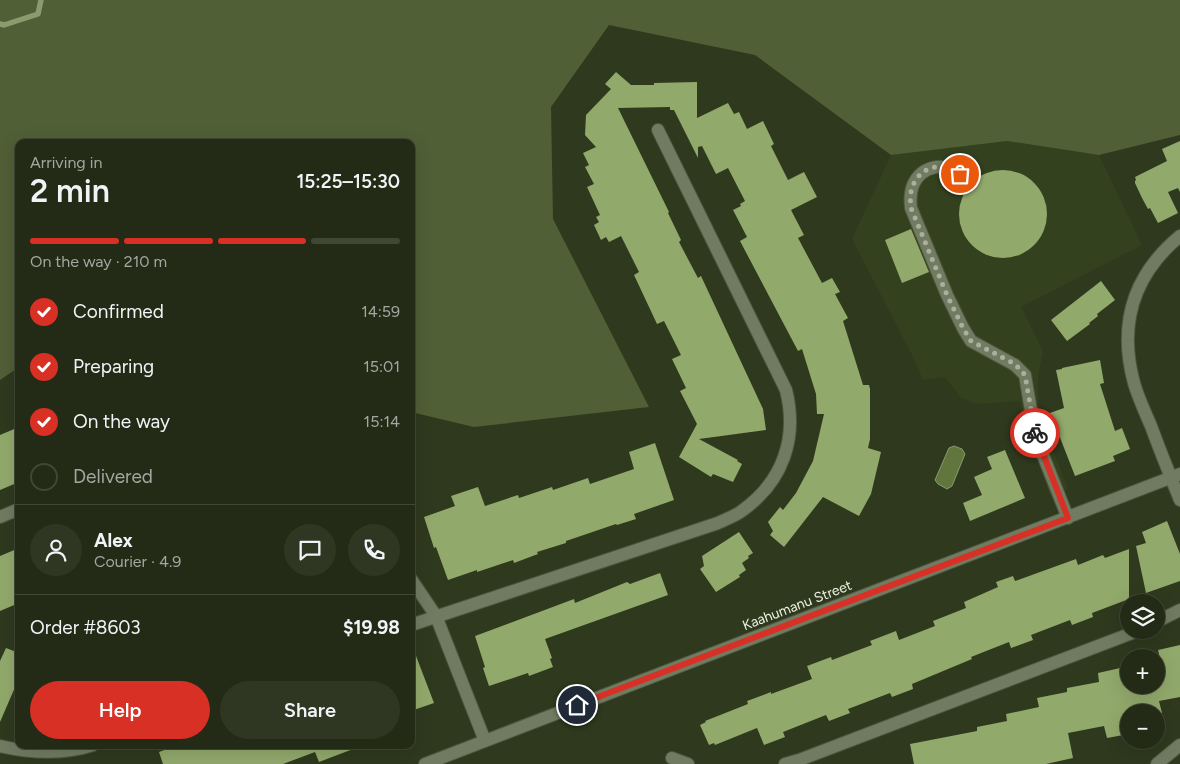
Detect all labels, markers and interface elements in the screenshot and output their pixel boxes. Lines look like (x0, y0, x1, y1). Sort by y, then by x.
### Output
text: Arriving in (30, 153, 102, 172)
pin (939, 153, 981, 195)
icon: bag (946, 160, 974, 188)
text: 15:25–15:30 (296, 170, 400, 193)
text: 2 min (30, 172, 110, 210)
text: On the way · 210 m (30, 252, 167, 271)
icon: check (30, 298, 58, 326)
text: Confirmed (73, 300, 164, 323)
text: 14:59 (361, 302, 400, 321)
icon: check (30, 353, 58, 381)
text: Preparing (73, 355, 154, 378)
text: 15:01 (363, 357, 400, 376)
icon: check (30, 408, 58, 436)
courier (1010, 408, 1060, 458)
text: On the way (73, 410, 170, 433)
text: 15:14 (364, 412, 400, 431)
icon: bike (1021, 419, 1049, 447)
text: Delivered (73, 465, 153, 488)
button: person (30, 524, 82, 576)
button: chat (284, 524, 336, 576)
button: phone (348, 524, 400, 576)
text: Alex (94, 529, 133, 552)
text: Courier · 4.9 (94, 552, 181, 571)
street label: Kaahumanu Street (740, 577, 854, 634)
map controls (1120, 594, 1165, 749)
button: layers (1120, 594, 1165, 639)
text: Order #8603 (30, 616, 141, 639)
text: $19.98 (343, 616, 400, 639)
button: + (1120, 649, 1165, 694)
button: Help (30, 681, 210, 739)
button: Share (220, 681, 400, 739)
pin (556, 684, 598, 726)
icon: home (563, 691, 591, 719)
button: − (1120, 704, 1165, 749)

